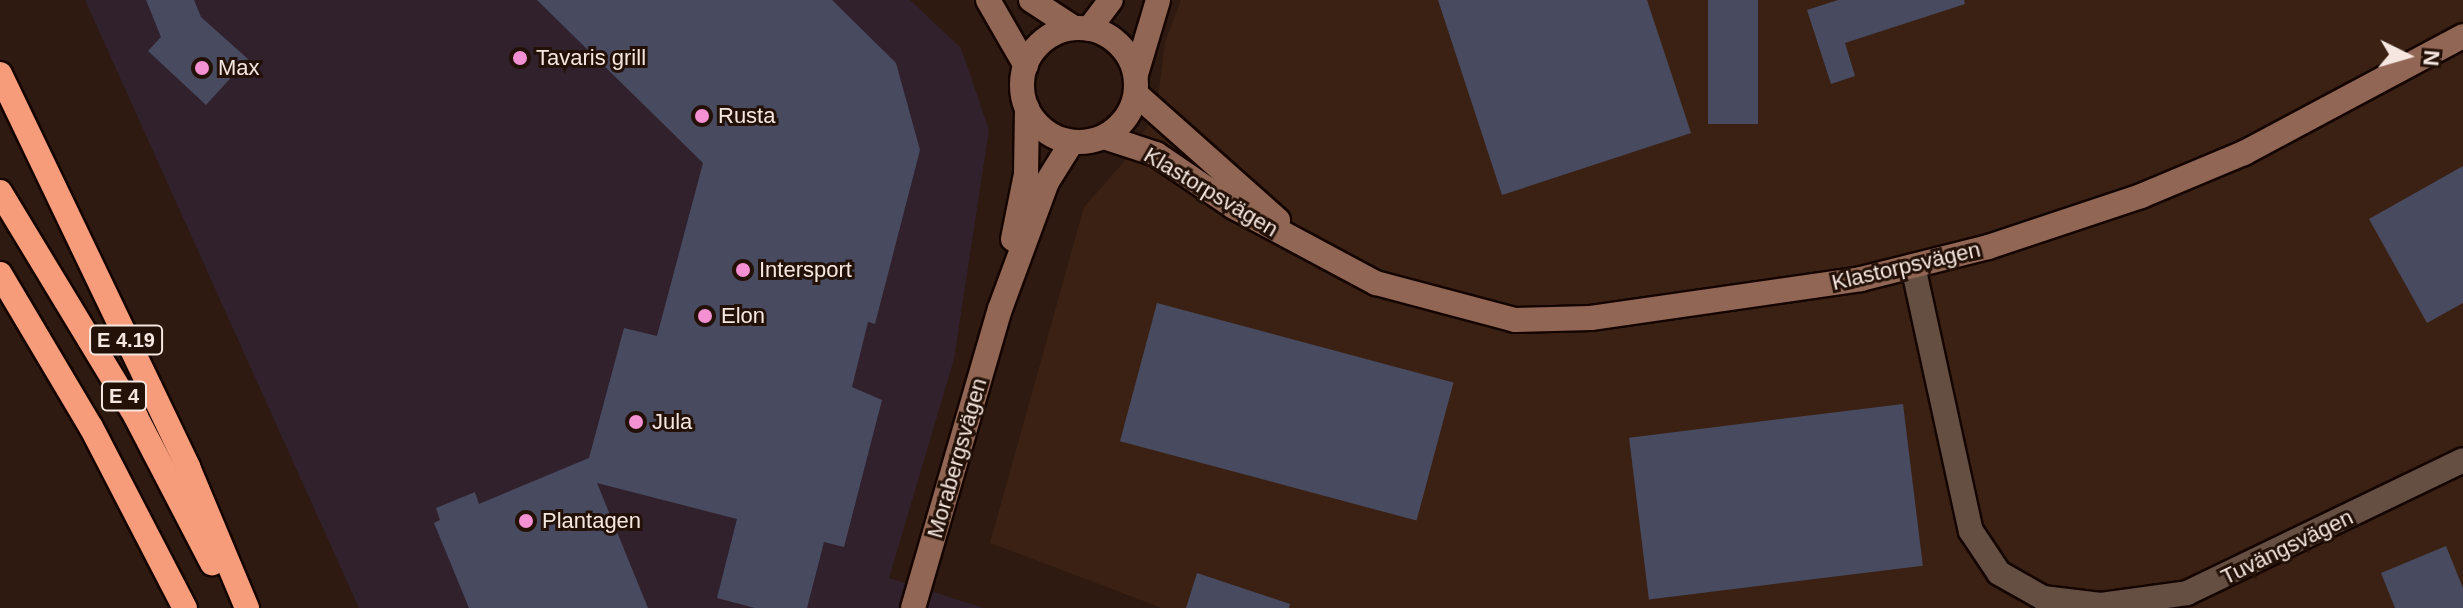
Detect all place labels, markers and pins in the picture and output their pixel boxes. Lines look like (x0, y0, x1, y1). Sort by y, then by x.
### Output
place label: Tavaris grill (536, 45, 646, 71)
marker: Tavaris grill (511, 49, 529, 67)
place label: Max (218, 55, 260, 81)
marker: Max (193, 59, 211, 77)
place label: Rusta (718, 103, 775, 129)
marker: Rusta (693, 107, 711, 125)
place label: Intersport (759, 257, 852, 283)
marker: Intersport (734, 261, 752, 279)
place label: Elon (721, 303, 765, 329)
marker: Elon (696, 307, 714, 325)
place label: Jula (652, 409, 692, 435)
marker: Jula (627, 413, 645, 431)
place label: Plantagen (542, 508, 641, 534)
marker: Plantagen (517, 512, 535, 530)

